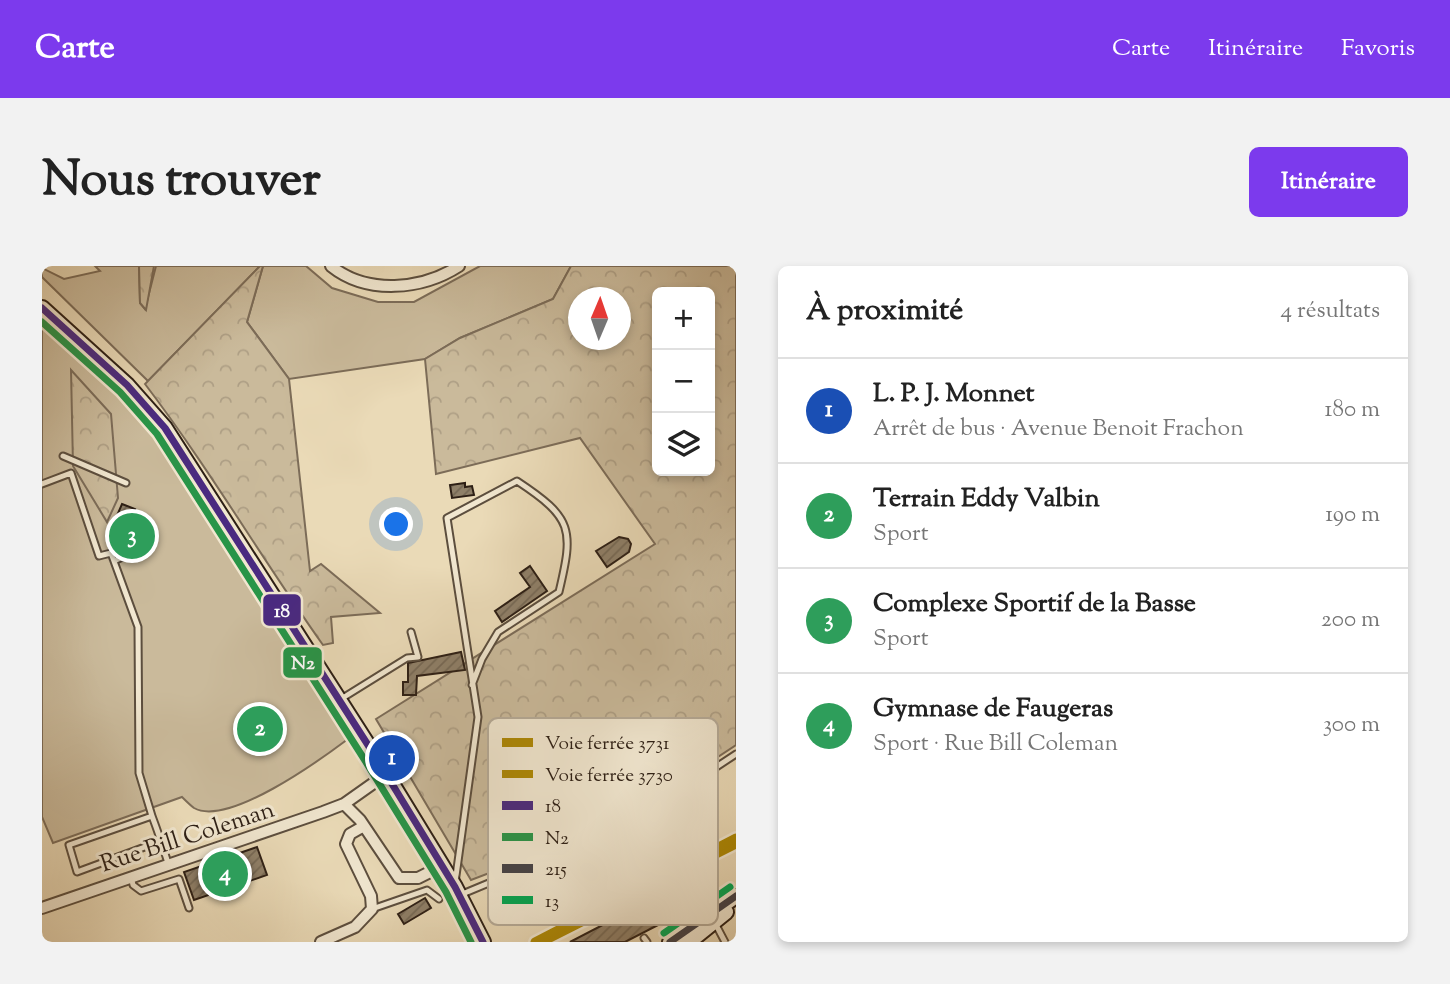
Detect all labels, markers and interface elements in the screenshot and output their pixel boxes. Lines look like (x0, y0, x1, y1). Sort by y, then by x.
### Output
text: Carte (35, 25, 115, 73)
text: Carte (1112, 32, 1170, 66)
text: Itinéraire (1208, 32, 1303, 66)
text: Favoris (1341, 32, 1415, 66)
text: Nous trouver (42, 147, 321, 217)
button: Itinéraire (1249, 147, 1408, 217)
north arrow (568, 287, 631, 350)
map controls (652, 287, 715, 476)
button: + (652, 287, 715, 350)
text: À proximité (806, 290, 963, 333)
text: 4 résultats (1281, 295, 1380, 328)
button: − (652, 350, 715, 413)
text: L. P. J. Monnet (873, 376, 1034, 413)
text: 1 (825, 394, 833, 427)
text: 180 m (1325, 394, 1380, 427)
button: layers (652, 413, 715, 476)
text: Arrêt de bus · Avenue Benoit Frachon (873, 413, 1244, 446)
text: Terrain Eddy Valbin (873, 481, 1100, 518)
text: 2 (824, 499, 834, 532)
text: 190 m (1325, 499, 1380, 532)
your location (379, 507, 413, 541)
pin: 3 (109, 510, 155, 562)
text: Sport (873, 518, 929, 551)
text: Complexe Sportif de la Basse (873, 586, 1196, 623)
line badge: 18 (262, 593, 302, 627)
text: 18 (274, 599, 290, 626)
text: 3 (824, 604, 834, 637)
text: 200 m (1321, 604, 1380, 637)
text: Sport (873, 623, 929, 656)
line badge: N2 (282, 646, 323, 679)
text: N2 (291, 651, 315, 678)
text: Gymnase de Faugeras (873, 691, 1113, 728)
pin: 2 (237, 703, 283, 755)
text: 4 (823, 709, 835, 742)
text: 300 m (1323, 709, 1380, 742)
legend (488, 718, 718, 925)
text: Sport · Rue Bill Coleman (873, 728, 1118, 761)
text: Voie ferrée 3731 (545, 731, 670, 758)
pin: 1 (369, 732, 415, 784)
text: Voie ferrée 3730 (545, 763, 673, 790)
street label: Rue Bill Coleman (96, 794, 279, 882)
text: 18 (545, 794, 561, 821)
text: N2 (545, 826, 569, 853)
pin: 4 (202, 848, 248, 900)
text: 215 (545, 857, 567, 884)
text: 13 (545, 889, 559, 916)

